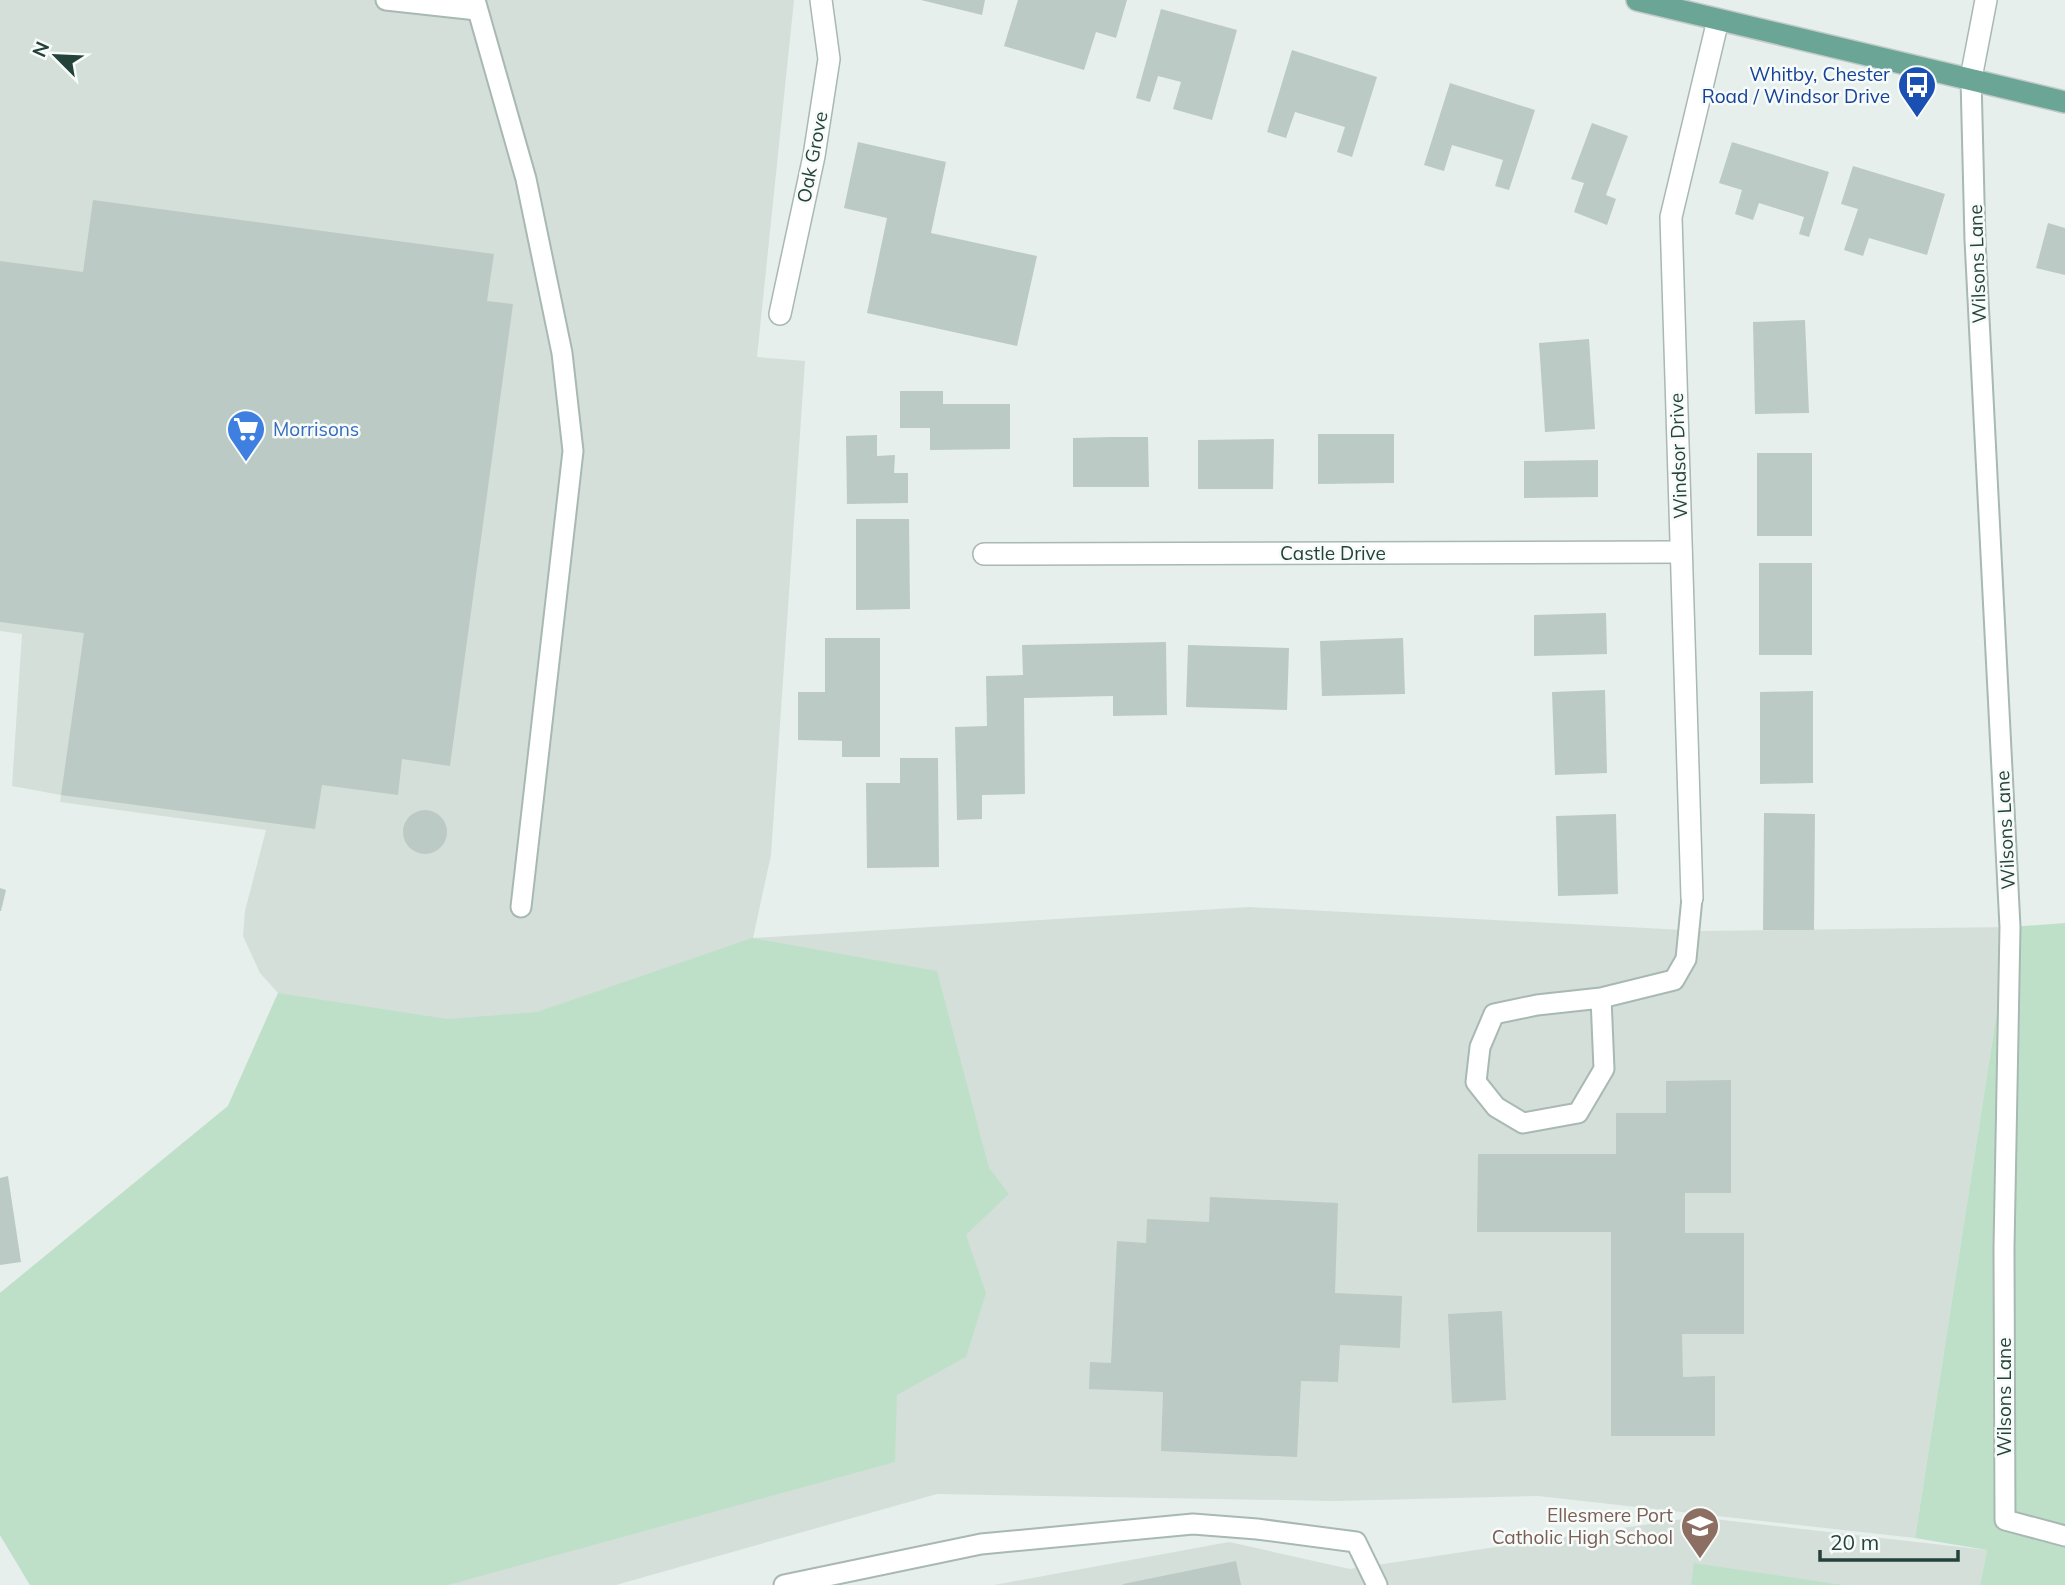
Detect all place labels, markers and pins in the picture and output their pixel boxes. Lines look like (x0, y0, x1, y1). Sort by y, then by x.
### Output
place label: Whitby, Chester Road / Windsor Drive (1702, 62, 1890, 108)
bus stop icon: Whitby, Chester Road / Windsor Drive (1896, 64, 1938, 119)
supermarket icon: Morrisons (225, 408, 267, 463)
place label: Morrisons (273, 417, 359, 441)
place label: Ellesmere Port Catholic High School (1492, 1503, 1673, 1549)
school or university icon: Ellesmere Port Catholic High School (1679, 1505, 1721, 1560)

